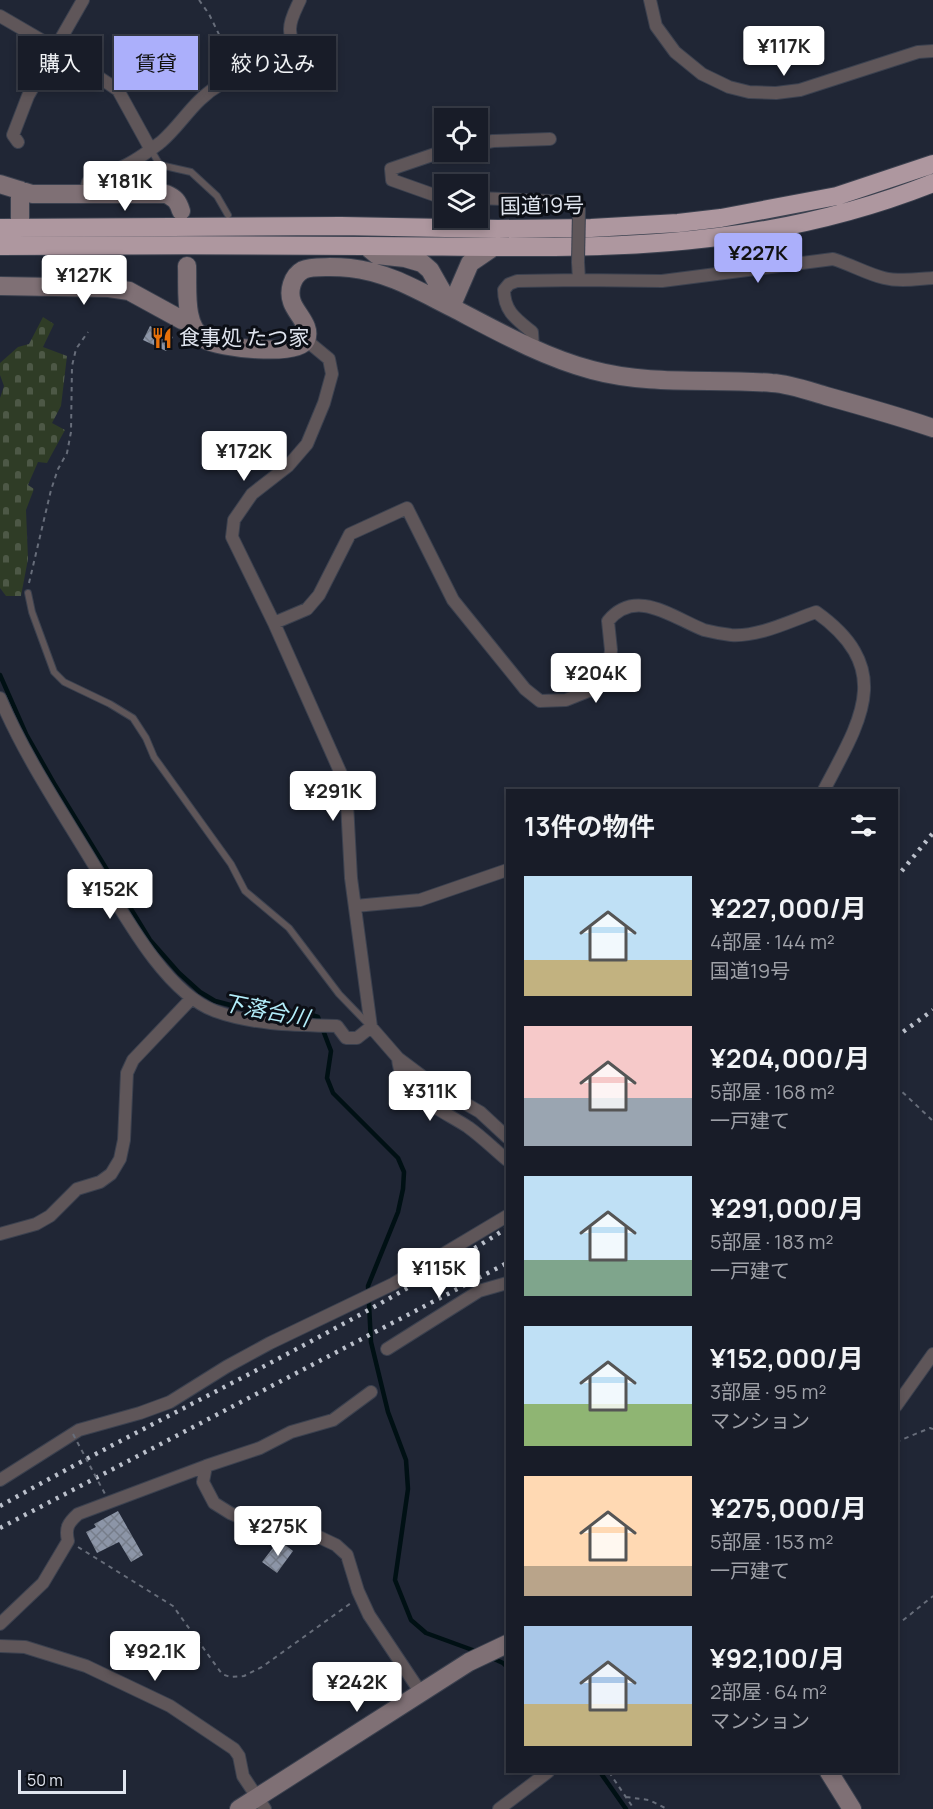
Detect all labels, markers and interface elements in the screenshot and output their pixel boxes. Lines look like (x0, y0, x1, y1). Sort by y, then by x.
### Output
pin: ¥117K (742, 26, 826, 77)
text: ¥117K (757, 32, 811, 59)
chip: 購入 (18, 36, 102, 90)
chip: 賃貸 (114, 36, 198, 90)
chip: 絞り込み (210, 36, 336, 90)
map controls (434, 108, 488, 228)
button: locate (434, 108, 488, 162)
pin: ¥181K (83, 161, 167, 212)
text: ¥181K (98, 167, 152, 194)
button: layers (434, 174, 488, 228)
street label: 国道19号 (500, 190, 584, 220)
pin: ¥227K (716, 233, 800, 284)
text: ¥227K (728, 239, 788, 266)
pin: ¥127K (42, 255, 126, 306)
text: ¥127K (56, 261, 112, 288)
place label: 食事処 たつ家 (179, 323, 309, 351)
restaurant icon: 食事処 たつ家 (150, 326, 174, 350)
pin: ¥172K (202, 431, 286, 482)
text: ¥172K (216, 437, 272, 464)
pin: ¥204K (554, 653, 638, 704)
text: ¥204K (565, 659, 627, 686)
pin: ¥291K (291, 771, 375, 822)
text: ¥291K (304, 777, 362, 804)
text: 13件の物件 (524, 808, 655, 844)
icon: filters (847, 809, 880, 842)
pin: ¥152K (68, 869, 152, 920)
text: ¥152K (81, 875, 139, 902)
text: ¥227,000/月 (710, 890, 867, 926)
icon: home (572, 900, 644, 972)
text: 4部屋 · 144 m² (710, 928, 835, 955)
text: 国道19号 (710, 957, 790, 984)
water label: 下落合川 (220, 987, 314, 1034)
text: ¥204,000/月 (710, 1040, 870, 1076)
icon: home (572, 1050, 644, 1122)
pin: ¥311K (388, 1071, 472, 1122)
text: ¥311K (403, 1077, 457, 1104)
text: 5部屋 · 168 m² (710, 1078, 835, 1105)
text: 一戸建て (710, 1107, 790, 1134)
text: ¥291,000/月 (710, 1190, 864, 1226)
icon: home (572, 1200, 644, 1272)
text: 5部屋 · 183 m² (710, 1228, 834, 1255)
pin: ¥115K (397, 1248, 481, 1299)
text: ¥115K (412, 1254, 466, 1281)
text: 一戸建て (710, 1257, 790, 1284)
text: ¥152,000/月 (710, 1340, 864, 1376)
icon: home (572, 1350, 644, 1422)
text: 3部屋 · 95 m² (710, 1378, 827, 1405)
text: マンション (710, 1407, 810, 1434)
text: ¥275,000/月 (710, 1490, 867, 1526)
icon: home (572, 1500, 644, 1572)
pin: ¥275K (236, 1506, 320, 1557)
text: ¥275K (248, 1512, 308, 1539)
text: 5部屋 · 153 m² (710, 1528, 833, 1555)
text: 一戸建て (710, 1557, 790, 1584)
pin: ¥92.1K (106, 1631, 204, 1682)
text: ¥92.1K (124, 1637, 186, 1664)
text: ¥92,100/月 (710, 1640, 845, 1676)
icon: home (572, 1650, 644, 1722)
pin: ¥242K (315, 1662, 399, 1713)
text: ¥242K (327, 1668, 387, 1695)
text: 2部屋 · 64 m² (710, 1678, 827, 1705)
text: マンション (710, 1707, 810, 1734)
scale bar (18, 1767, 126, 1794)
text: 50 m (27, 1769, 63, 1791)

